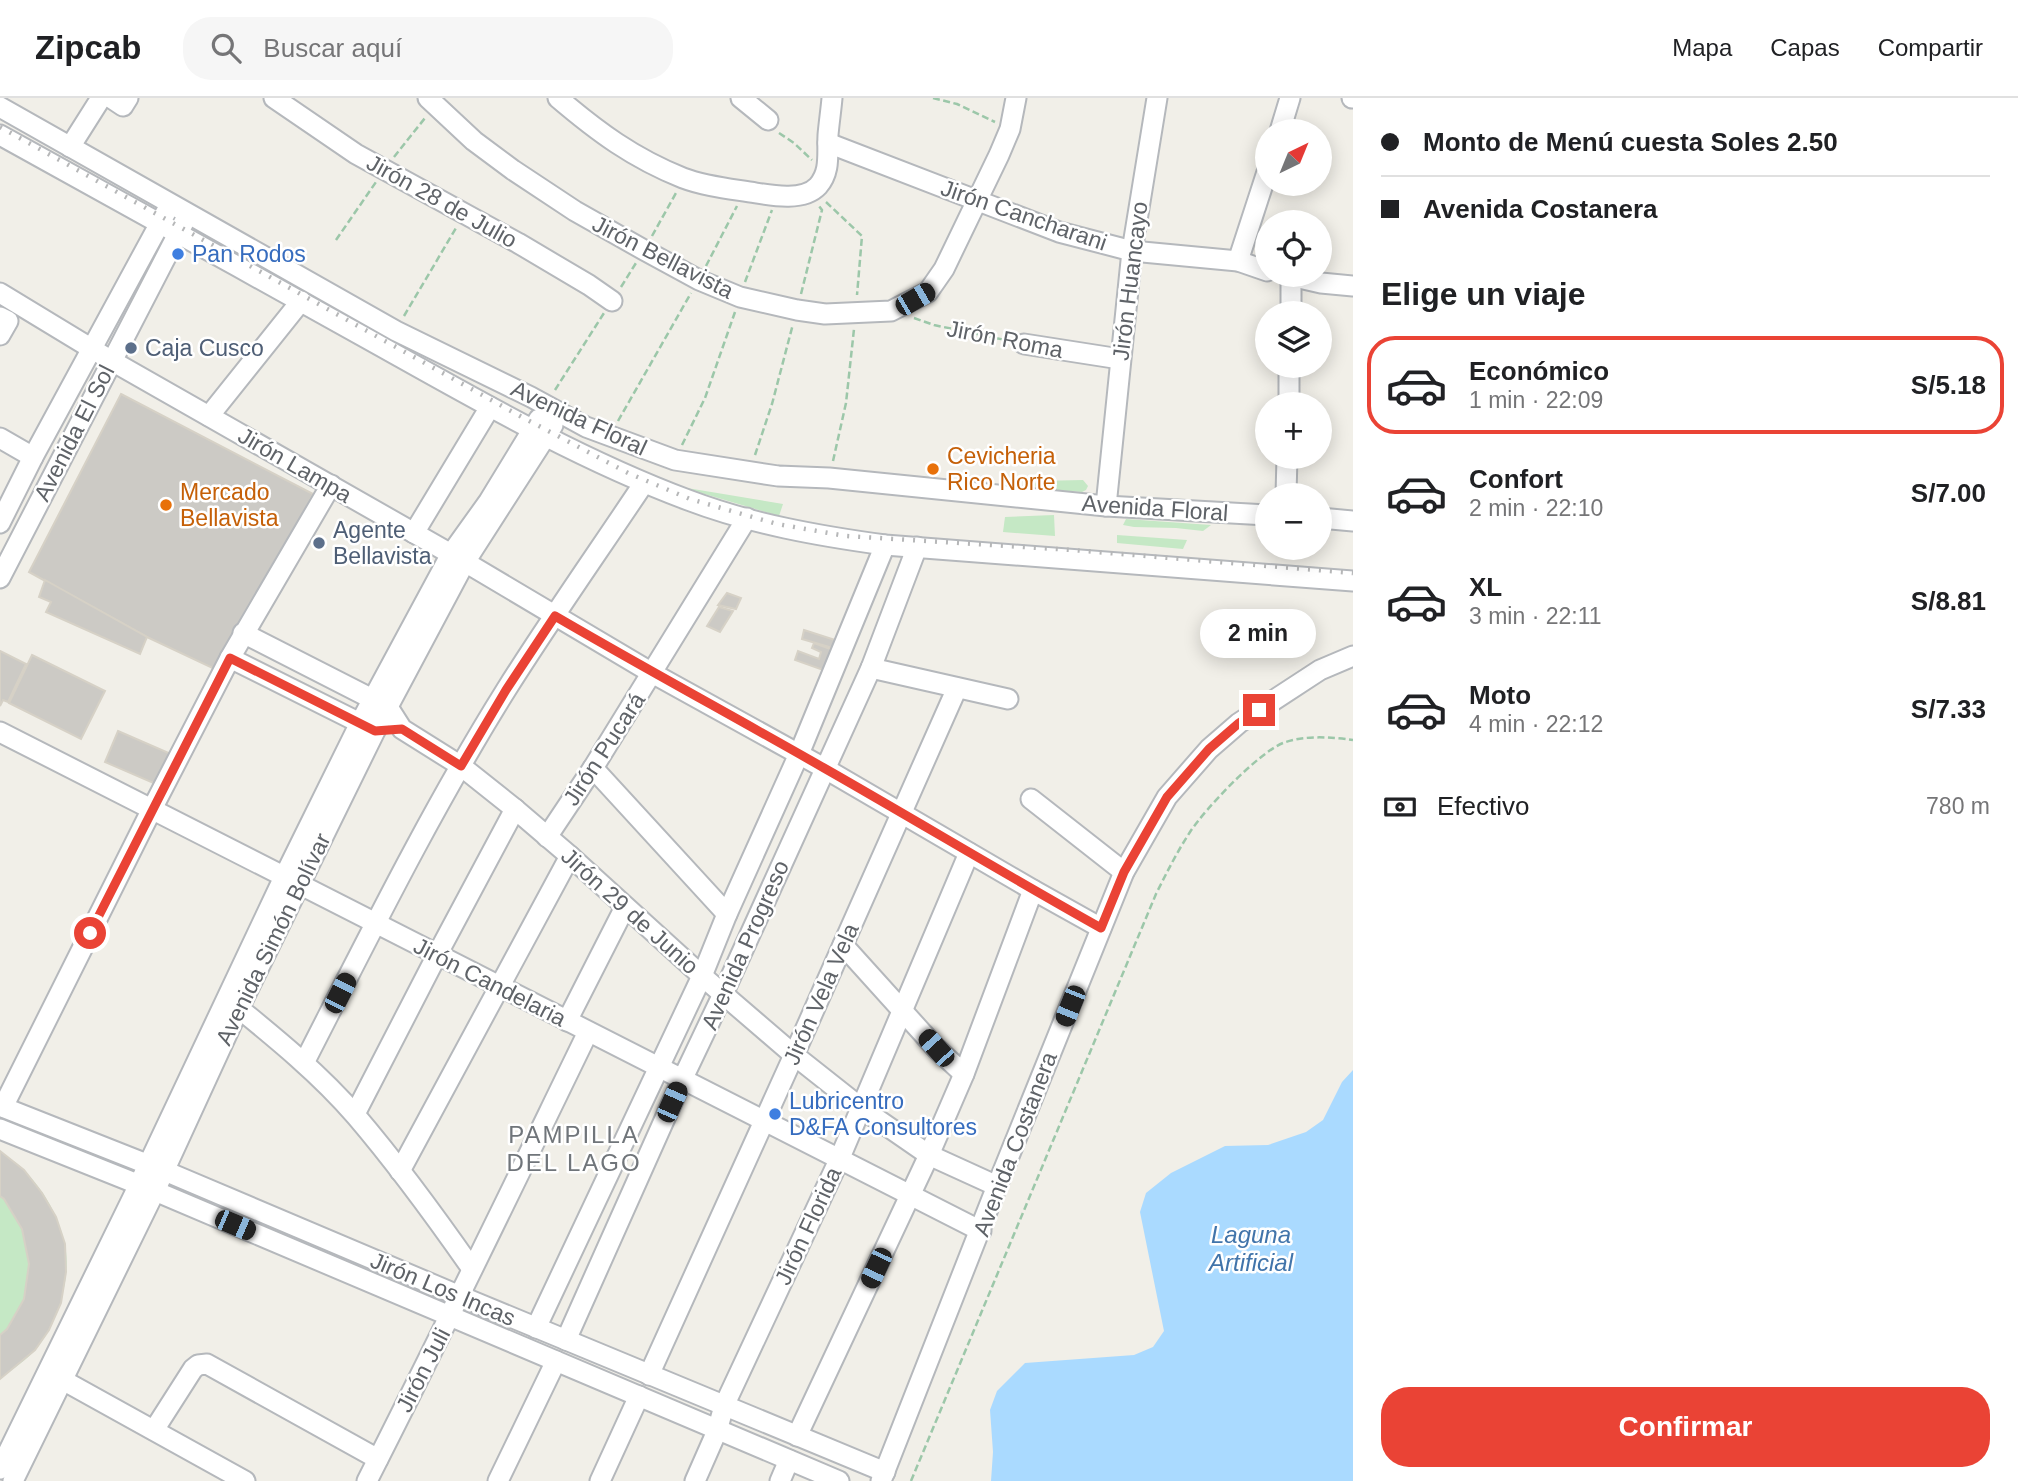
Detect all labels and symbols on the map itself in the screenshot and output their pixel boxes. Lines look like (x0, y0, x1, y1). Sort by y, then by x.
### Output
north arrow (1255, 119, 1332, 196)
street label: Jirón 28 de Julio (362, 149, 522, 253)
street label: Jirón Cancharani (938, 174, 1110, 256)
street label: Jirón Huancayo (1107, 200, 1153, 362)
street label: Jirón Bellavista (588, 210, 738, 304)
place label: Pan Rodos (192, 241, 306, 267)
marker: Pan Rodos (170, 246, 186, 262)
car (892, 279, 939, 319)
street label: Jirón Roma (945, 315, 1065, 363)
place label: Caja Cusco (145, 335, 264, 361)
marker: Caja Cusco (123, 340, 139, 356)
street label: Avenida El Sol (29, 361, 119, 505)
street label: Avenida Floral (507, 375, 651, 461)
street label: Jirón Lampa (234, 422, 356, 508)
place label: Cevicheria Rico Norte (947, 443, 1056, 495)
marker: Cevicheria Rico Norte (925, 461, 941, 477)
place label: Mercado Bellavista (180, 479, 279, 531)
street label: Avenida Floral (1081, 490, 1229, 526)
marker: Mercado Bellavista (158, 497, 174, 513)
place label: Agente Bellavista (333, 517, 432, 569)
marker: Agente Bellavista (311, 535, 327, 551)
callout: 2 min (1201, 608, 1317, 658)
street label: Jirón Pucará (558, 688, 650, 810)
route end (1243, 694, 1275, 726)
street label: Avenida Simón Bolívar (210, 829, 336, 1049)
street label: Jirón 29 de Junio (556, 843, 704, 979)
street label: Avenida Progreso (696, 856, 794, 1034)
route start (74, 917, 106, 949)
street label: Jirón Vela Vela (778, 919, 864, 1069)
street label: Jirón Candelaria (409, 932, 571, 1032)
car (322, 970, 359, 1016)
car (1053, 983, 1088, 1029)
car (915, 1025, 958, 1071)
street label: Avenida Costanera (968, 1048, 1062, 1240)
car (654, 1079, 691, 1125)
place label: Lubricentro D&FA Consultores (789, 1088, 977, 1140)
marker: Lubricentro D&FA Consultores (767, 1106, 783, 1122)
district label: PAMPILLA DEL LAGO (506, 1121, 642, 1176)
street label: Jirón Florida (769, 1163, 847, 1289)
car (212, 1207, 259, 1243)
water label: Laguna Artificial (1207, 1221, 1294, 1276)
car (858, 1245, 895, 1291)
street label: Jirón Los Incas (367, 1247, 519, 1331)
street label: Jirón Juli (391, 1324, 455, 1416)

